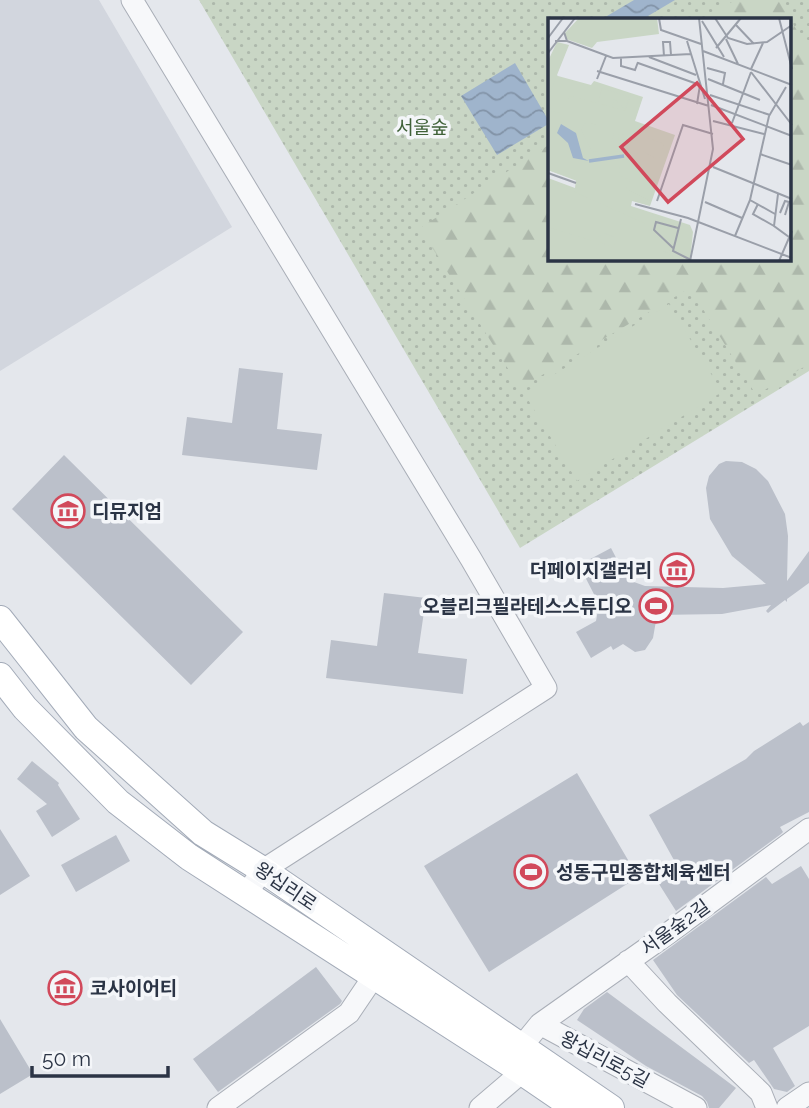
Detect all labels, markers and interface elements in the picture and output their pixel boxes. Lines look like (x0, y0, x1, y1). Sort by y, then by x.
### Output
inset map (548, 18, 792, 261)
park label: 서울숲 (396, 116, 448, 138)
museum icon: 디뮤지엄 (49, 492, 87, 530)
place label: 디뮤지엄 (92, 500, 162, 522)
museum icon: 더페이지갤러리 (658, 551, 696, 589)
place label: 더페이지갤러리 (530, 559, 652, 581)
sports icon: 오블리크필라테스스튜디오 (637, 587, 675, 625)
place label: 오블리크필라테스스튜디오 (422, 595, 632, 617)
sports icon: 성동구민종합체육센터 (512, 853, 550, 891)
street label: 왕십리로 (251, 857, 321, 915)
place label: 성동구민종합체육센터 (556, 861, 731, 883)
street label: 서울숲2길 (636, 895, 714, 959)
museum icon: 코사이어티 (46, 969, 84, 1007)
place label: 코사이어티 (90, 977, 177, 999)
street label: 왕십리로5길 (557, 1026, 653, 1092)
scale bar (32, 1034, 168, 1078)
text: 50 m (42, 1046, 91, 1071)

